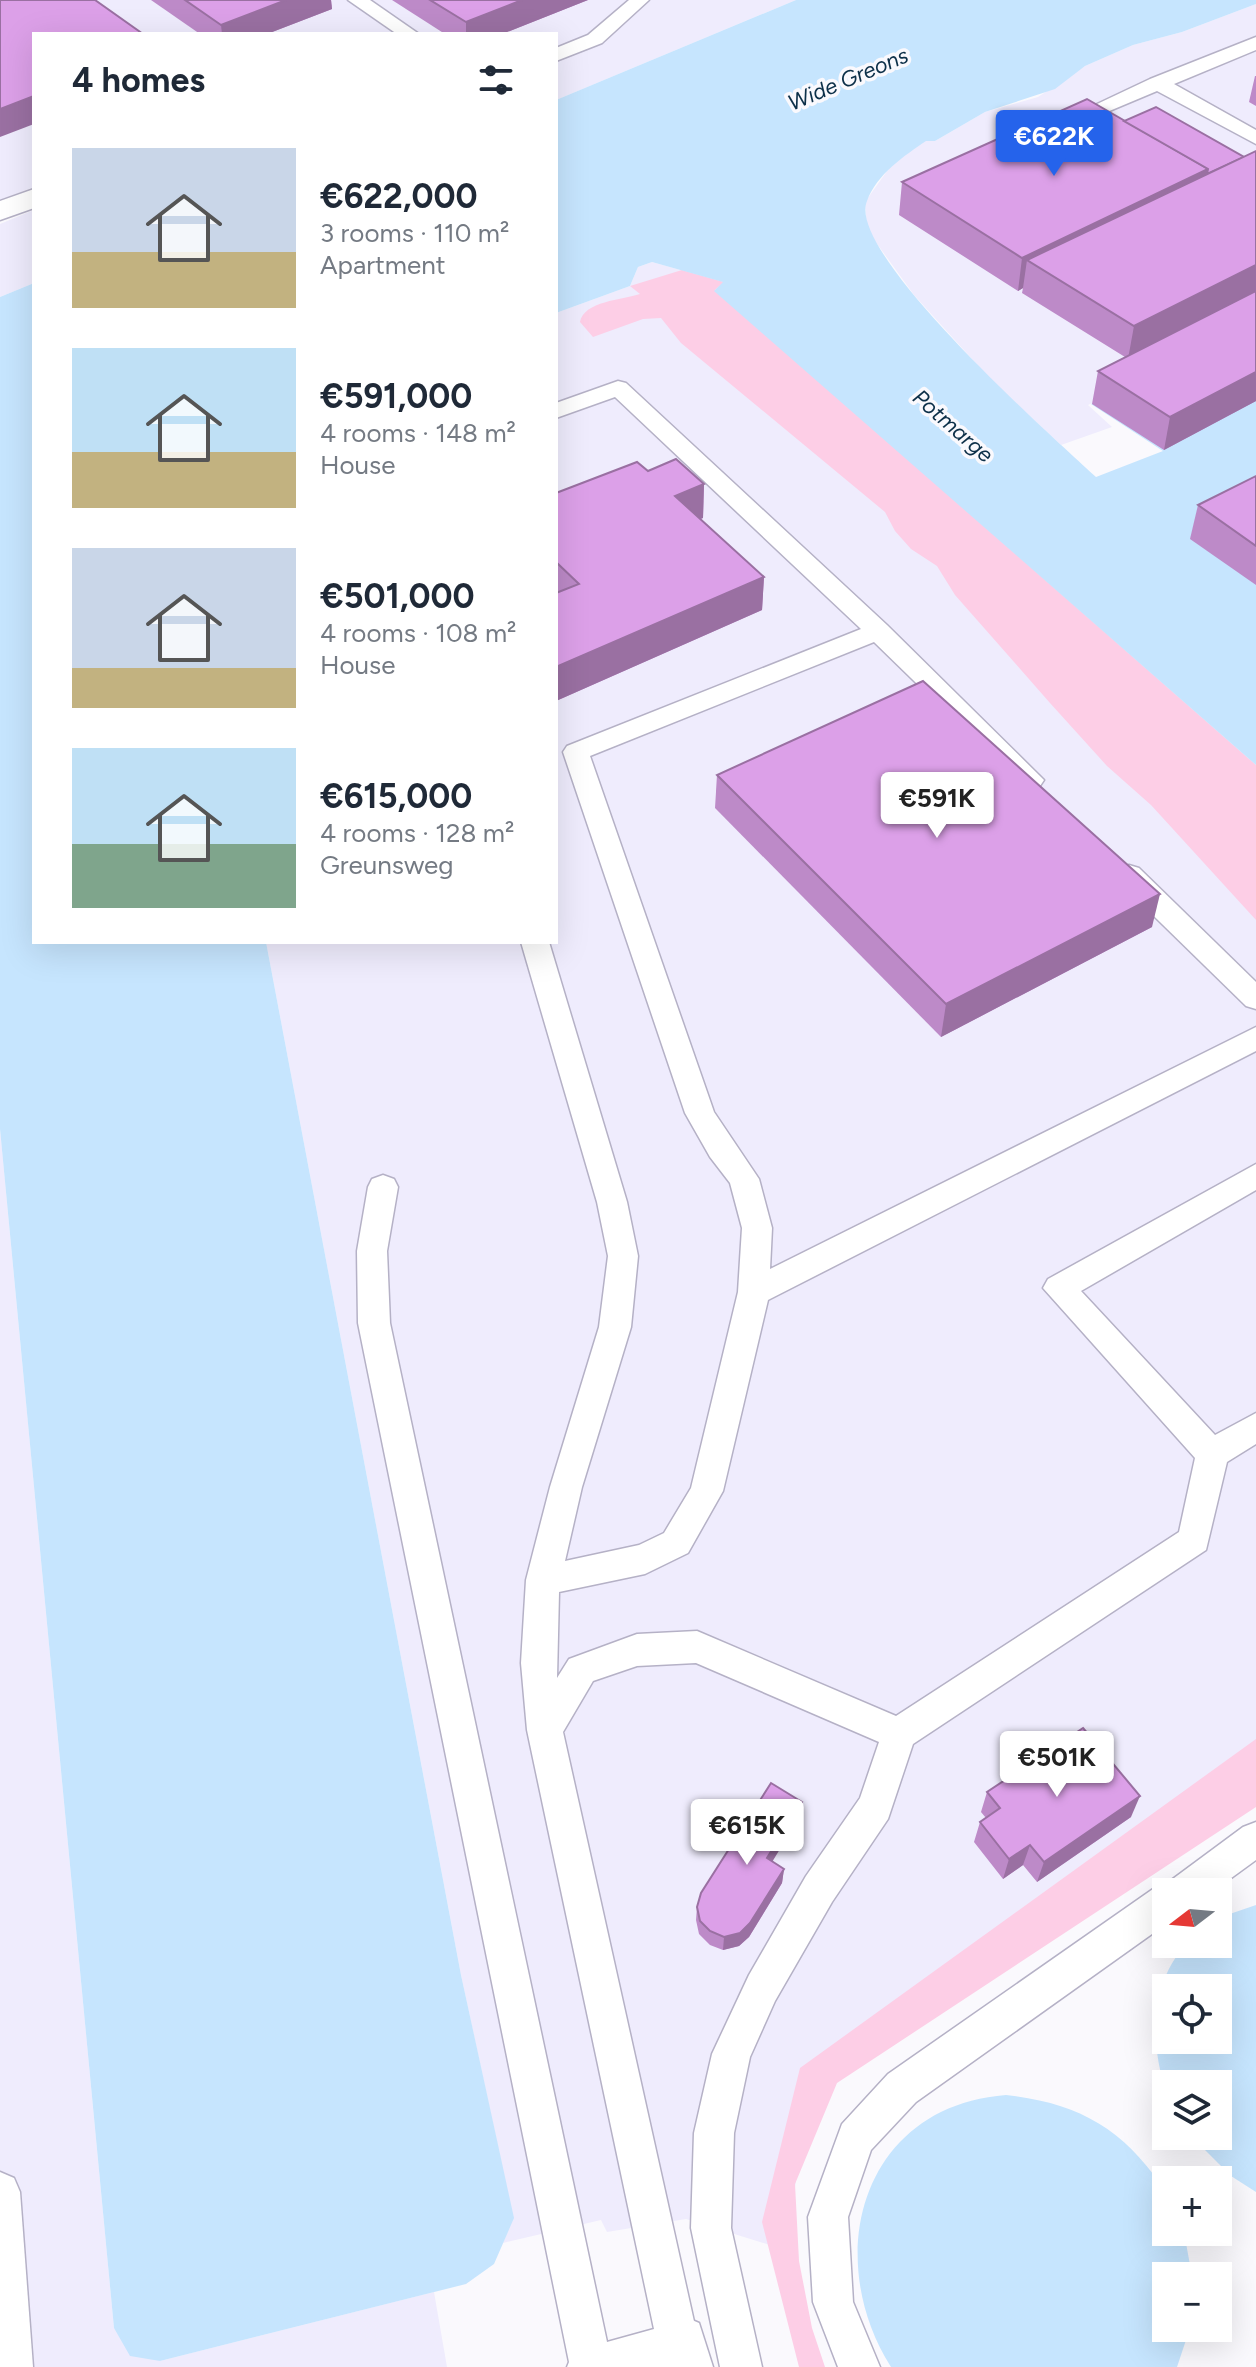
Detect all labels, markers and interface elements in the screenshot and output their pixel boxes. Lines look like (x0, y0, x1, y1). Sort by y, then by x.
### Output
water label: Wide Greons (784, 42, 912, 116)
icon: filters (474, 58, 518, 102)
text: 4 homes (72, 60, 205, 101)
pin: €622K (998, 110, 1110, 178)
text: €622K (1014, 120, 1094, 152)
text: €622,000 (320, 176, 478, 217)
icon: home (136, 180, 232, 276)
text: 3 rooms · 110 m² (320, 217, 509, 249)
text: Apartment (320, 249, 446, 281)
text: €591,000 (320, 376, 472, 417)
icon: home (136, 380, 232, 476)
water label: Potmarge (907, 384, 999, 468)
text: 4 rooms · 148 m² (320, 417, 516, 449)
text: House (320, 449, 395, 481)
text: €501,000 (320, 576, 475, 617)
icon: home (136, 580, 232, 676)
text: 4 rooms · 108 m² (320, 617, 517, 649)
text: House (320, 649, 395, 681)
pin: €591K (881, 772, 993, 840)
text: €615,000 (320, 776, 472, 817)
icon: home (136, 780, 232, 876)
text: €591K (899, 782, 975, 814)
text: 4 rooms · 128 m² (320, 817, 514, 849)
text: Greunsweg (320, 849, 453, 881)
pin: €501K (1001, 1731, 1113, 1799)
text: €501K (1018, 1741, 1096, 1773)
pin: €615K (691, 1799, 803, 1867)
text: €615K (709, 1809, 785, 1841)
north arrow (1152, 1878, 1232, 1958)
map controls (1152, 1878, 1232, 2342)
button: locate (1152, 1974, 1232, 2054)
button: layers (1152, 2070, 1232, 2150)
button: + (1152, 2166, 1232, 2246)
button: − (1152, 2262, 1232, 2342)

